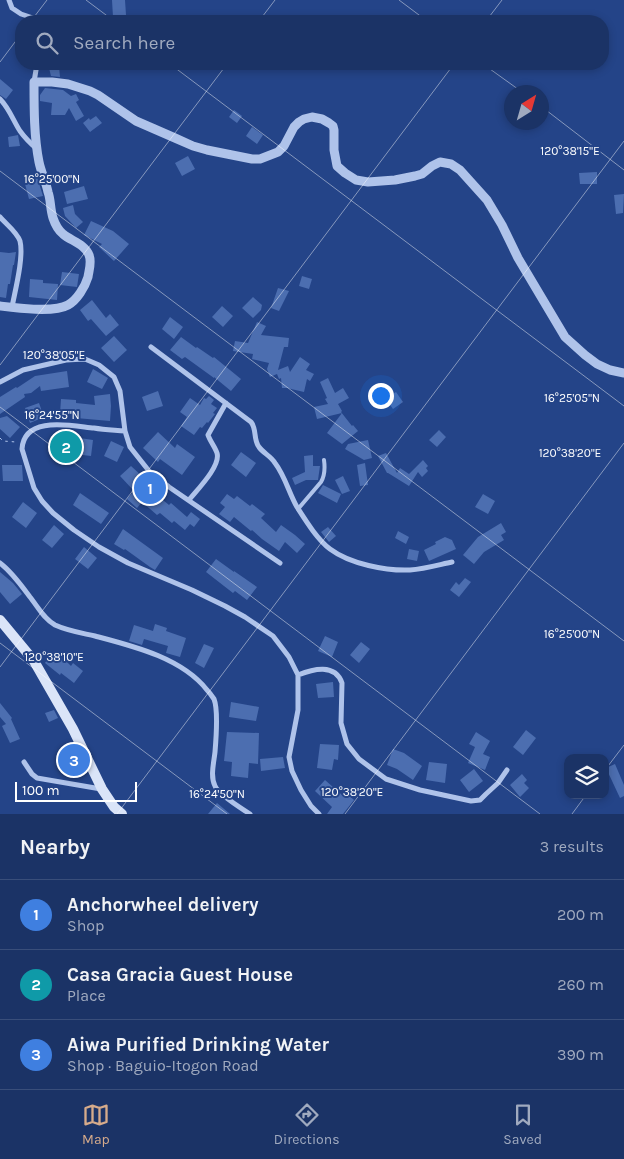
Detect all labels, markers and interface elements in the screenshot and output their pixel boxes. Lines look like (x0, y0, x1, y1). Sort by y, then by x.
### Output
search box (15, 15, 609, 70)
icon: search (33, 29, 61, 57)
text: Search here (73, 32, 175, 54)
north arrow (504, 85, 549, 130)
text: 120°38'15"E (540, 144, 600, 158)
text: 16°25'00"N (24, 172, 80, 186)
text: 120°38'05"E (23, 348, 85, 362)
your location (368, 383, 394, 409)
text: 16°25'05"N (544, 391, 600, 405)
text: 16°24'55"N (24, 408, 80, 422)
pin: 2 (50, 428, 82, 466)
text: 120°38'20"E (539, 446, 601, 460)
pin: 1 (134, 469, 166, 507)
text: 16°25'00"N (544, 627, 600, 641)
text: 120°38'10"E (24, 650, 84, 664)
pin: 3 (58, 741, 90, 779)
map controls (564, 754, 609, 799)
button: layers (564, 754, 609, 799)
scale bar (15, 779, 138, 802)
text: 100 m (22, 782, 60, 799)
text: 120°38'20"E (321, 785, 383, 799)
text: 16°24'50"N (189, 787, 245, 801)
text: Nearby (20, 835, 90, 859)
text: 3 results (540, 837, 604, 856)
text: Anchorwheel delivery (67, 894, 259, 916)
text: 1 (33, 905, 39, 924)
text: 200 m (557, 905, 604, 924)
text: Shop (67, 916, 104, 935)
text: Casa Gracia Guest House (67, 964, 293, 986)
text: 2 (31, 975, 41, 994)
text: 260 m (557, 975, 604, 994)
text: Place (67, 986, 106, 1005)
text: Aiwa Purified Drinking Water (67, 1034, 329, 1056)
text: 3 (31, 1045, 41, 1064)
text: 390 m (557, 1045, 604, 1064)
text: Shop · Baguio-Itogon Road (67, 1056, 259, 1075)
tab: Map (82, 1101, 110, 1148)
tab: Directions (274, 1101, 340, 1148)
tab: Saved (503, 1101, 542, 1148)

